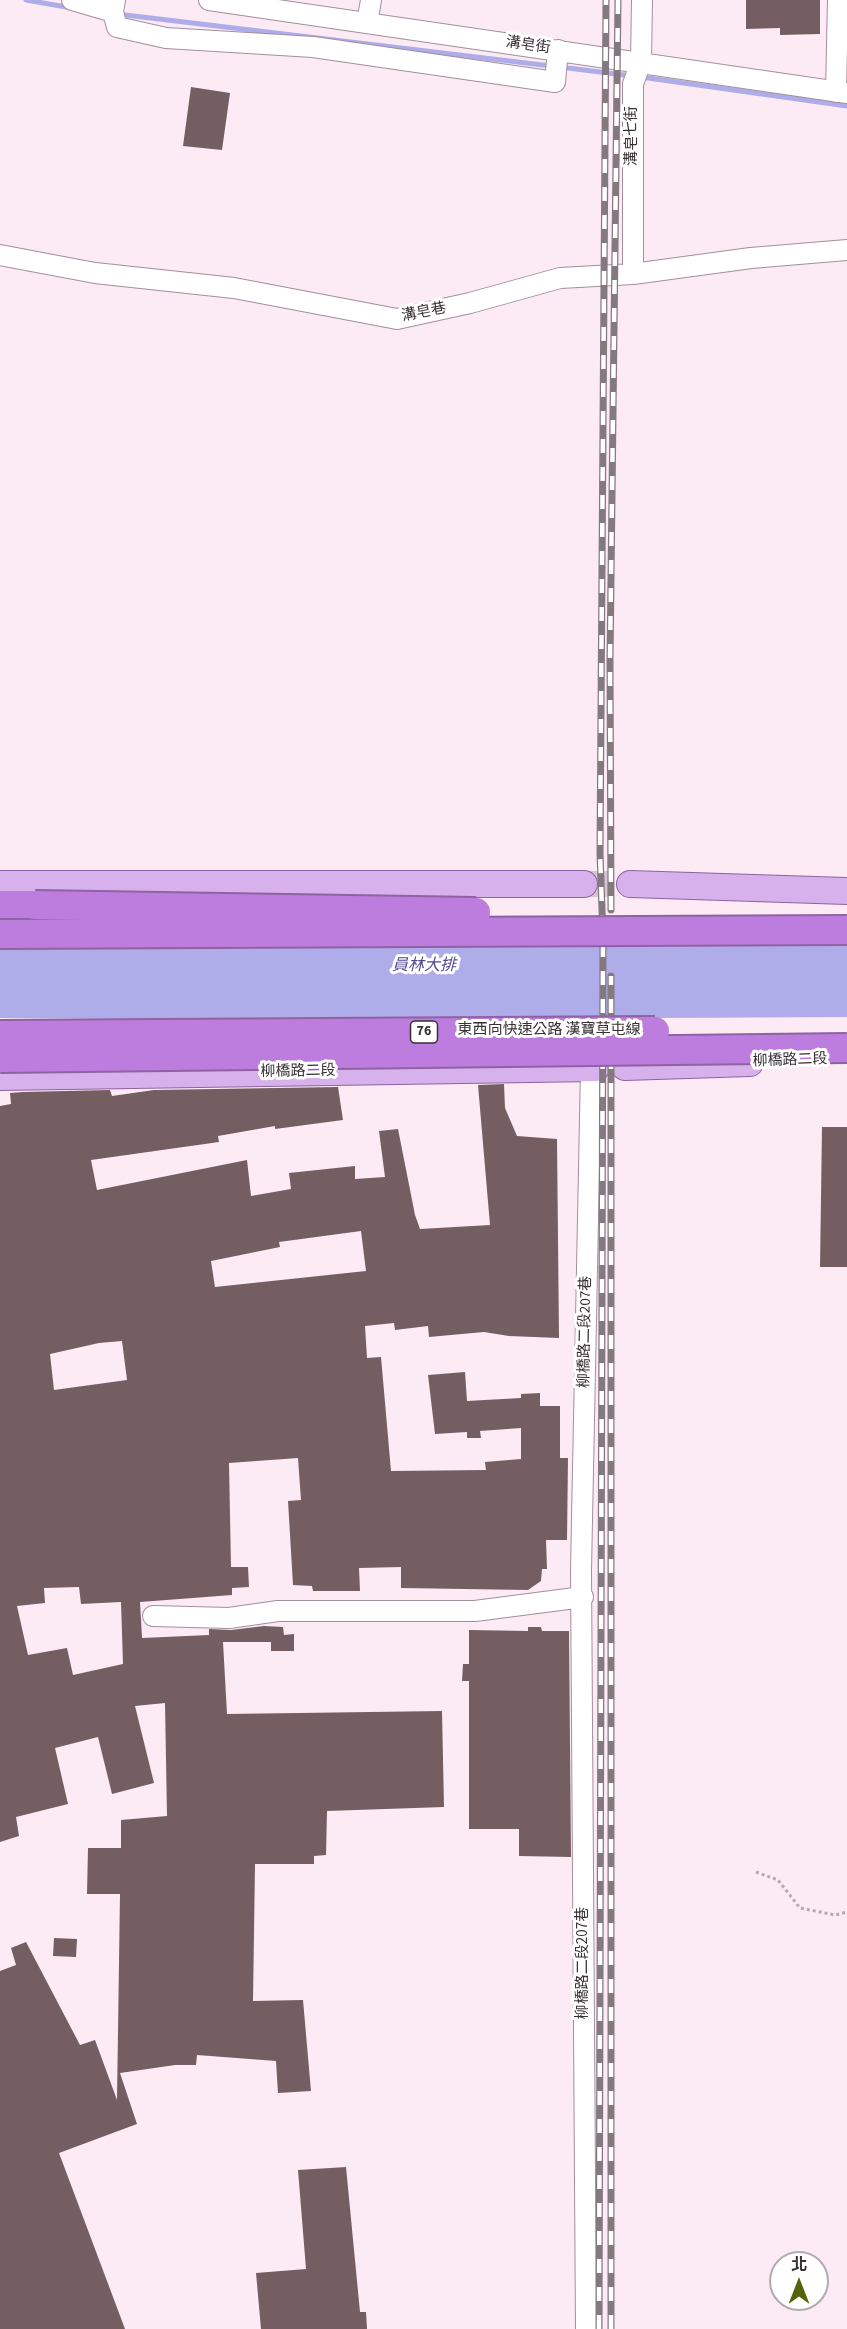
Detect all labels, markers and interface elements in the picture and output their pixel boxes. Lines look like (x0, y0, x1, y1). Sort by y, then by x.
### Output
street label: 溝皂街 (504, 34, 552, 58)
street label: 溝皂七街 (624, 106, 642, 166)
street label: 溝皂巷 (400, 300, 448, 326)
water label: 員林大排 (392, 956, 456, 976)
road number: 76 (410, 1021, 438, 1043)
street label: 東西向快速公路 漢寶草屯線 (458, 1022, 640, 1040)
street label: 柳橋路二段 (752, 1051, 828, 1071)
street label: 柳橋路二段 (260, 1062, 336, 1082)
street label: 柳橋路二段207巷 (576, 1276, 596, 1388)
street label: 柳橋路二段207巷 (575, 1907, 593, 2019)
north arrow (769, 2251, 829, 2311)
text: 北 (791, 2254, 807, 2276)

